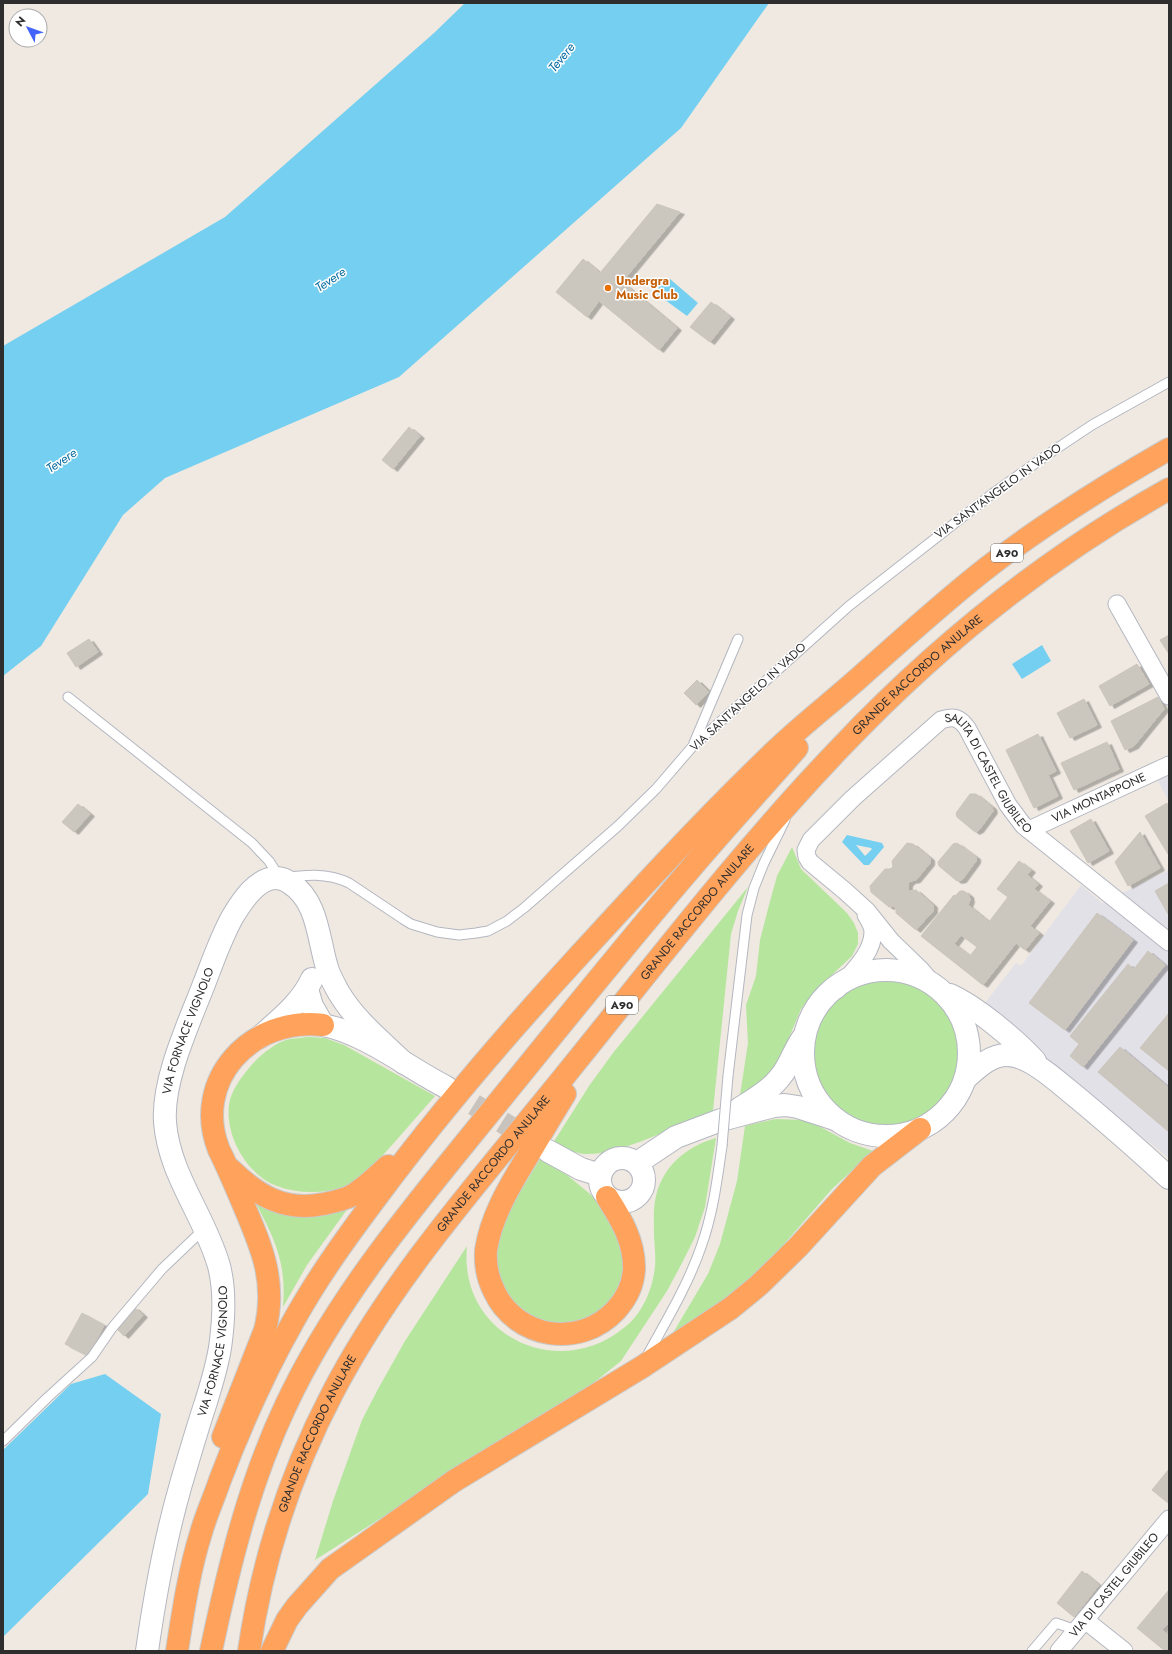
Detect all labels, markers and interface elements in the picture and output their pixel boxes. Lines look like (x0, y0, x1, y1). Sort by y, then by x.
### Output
north arrow (8, 8, 48, 48)
text: N (12, 13, 29, 30)
water label: Tevere (544, 38, 580, 76)
water label: Tevere (311, 262, 350, 297)
place label: Undergra Music Club (616, 272, 678, 304)
marker: Undergra Music Club (603, 283, 613, 293)
street label: VIA SANT'ANGELO IN VADO (931, 439, 1065, 543)
water label: Tevere (42, 443, 81, 478)
road number: A90 (991, 544, 1023, 562)
street label: GRANDE RACCORDO ANULARE (848, 610, 987, 739)
street label: VIA SANT'ANGELO IN VADO (686, 638, 810, 756)
street label: SALITA DI CASTEL GIUBILEO (943, 709, 1036, 838)
street label: VIA MONTAPPONE (1049, 768, 1149, 827)
street label: GRANDE RACCORDO ANULARE (636, 840, 759, 984)
street label: VIA FORNACE VIGNOLO (158, 965, 219, 1096)
road number: A90 (606, 996, 638, 1014)
street label: GRANDE RACCORDO ANULARE (432, 1091, 555, 1236)
street label: VIA FORNACE VIGNOLO (193, 1285, 232, 1419)
street label: GRANDE RACCORDO ANULARE (274, 1351, 361, 1515)
street label: VIA DI CASTEL GIUBILEO (1065, 1529, 1163, 1641)

